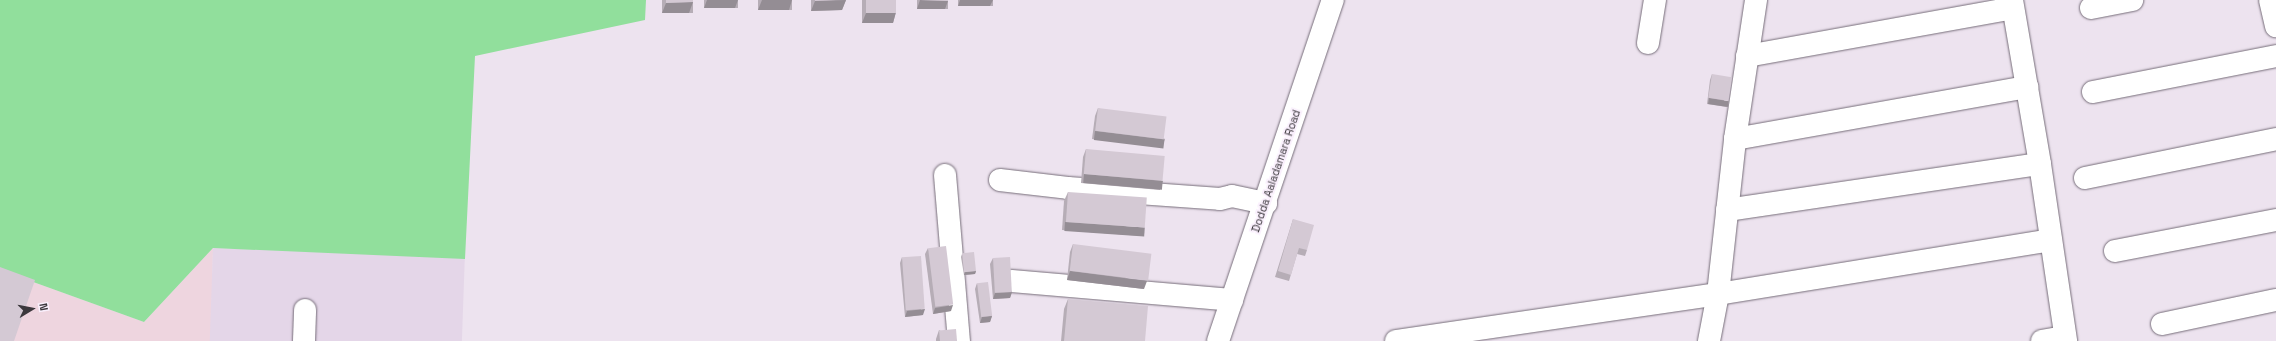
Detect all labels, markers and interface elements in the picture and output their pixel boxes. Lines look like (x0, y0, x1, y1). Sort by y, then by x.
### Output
street label: Dodda Aaladamara Road (1249, 108, 1303, 234)
north arrow (12, 289, 52, 329)
text: N (36, 302, 51, 312)

